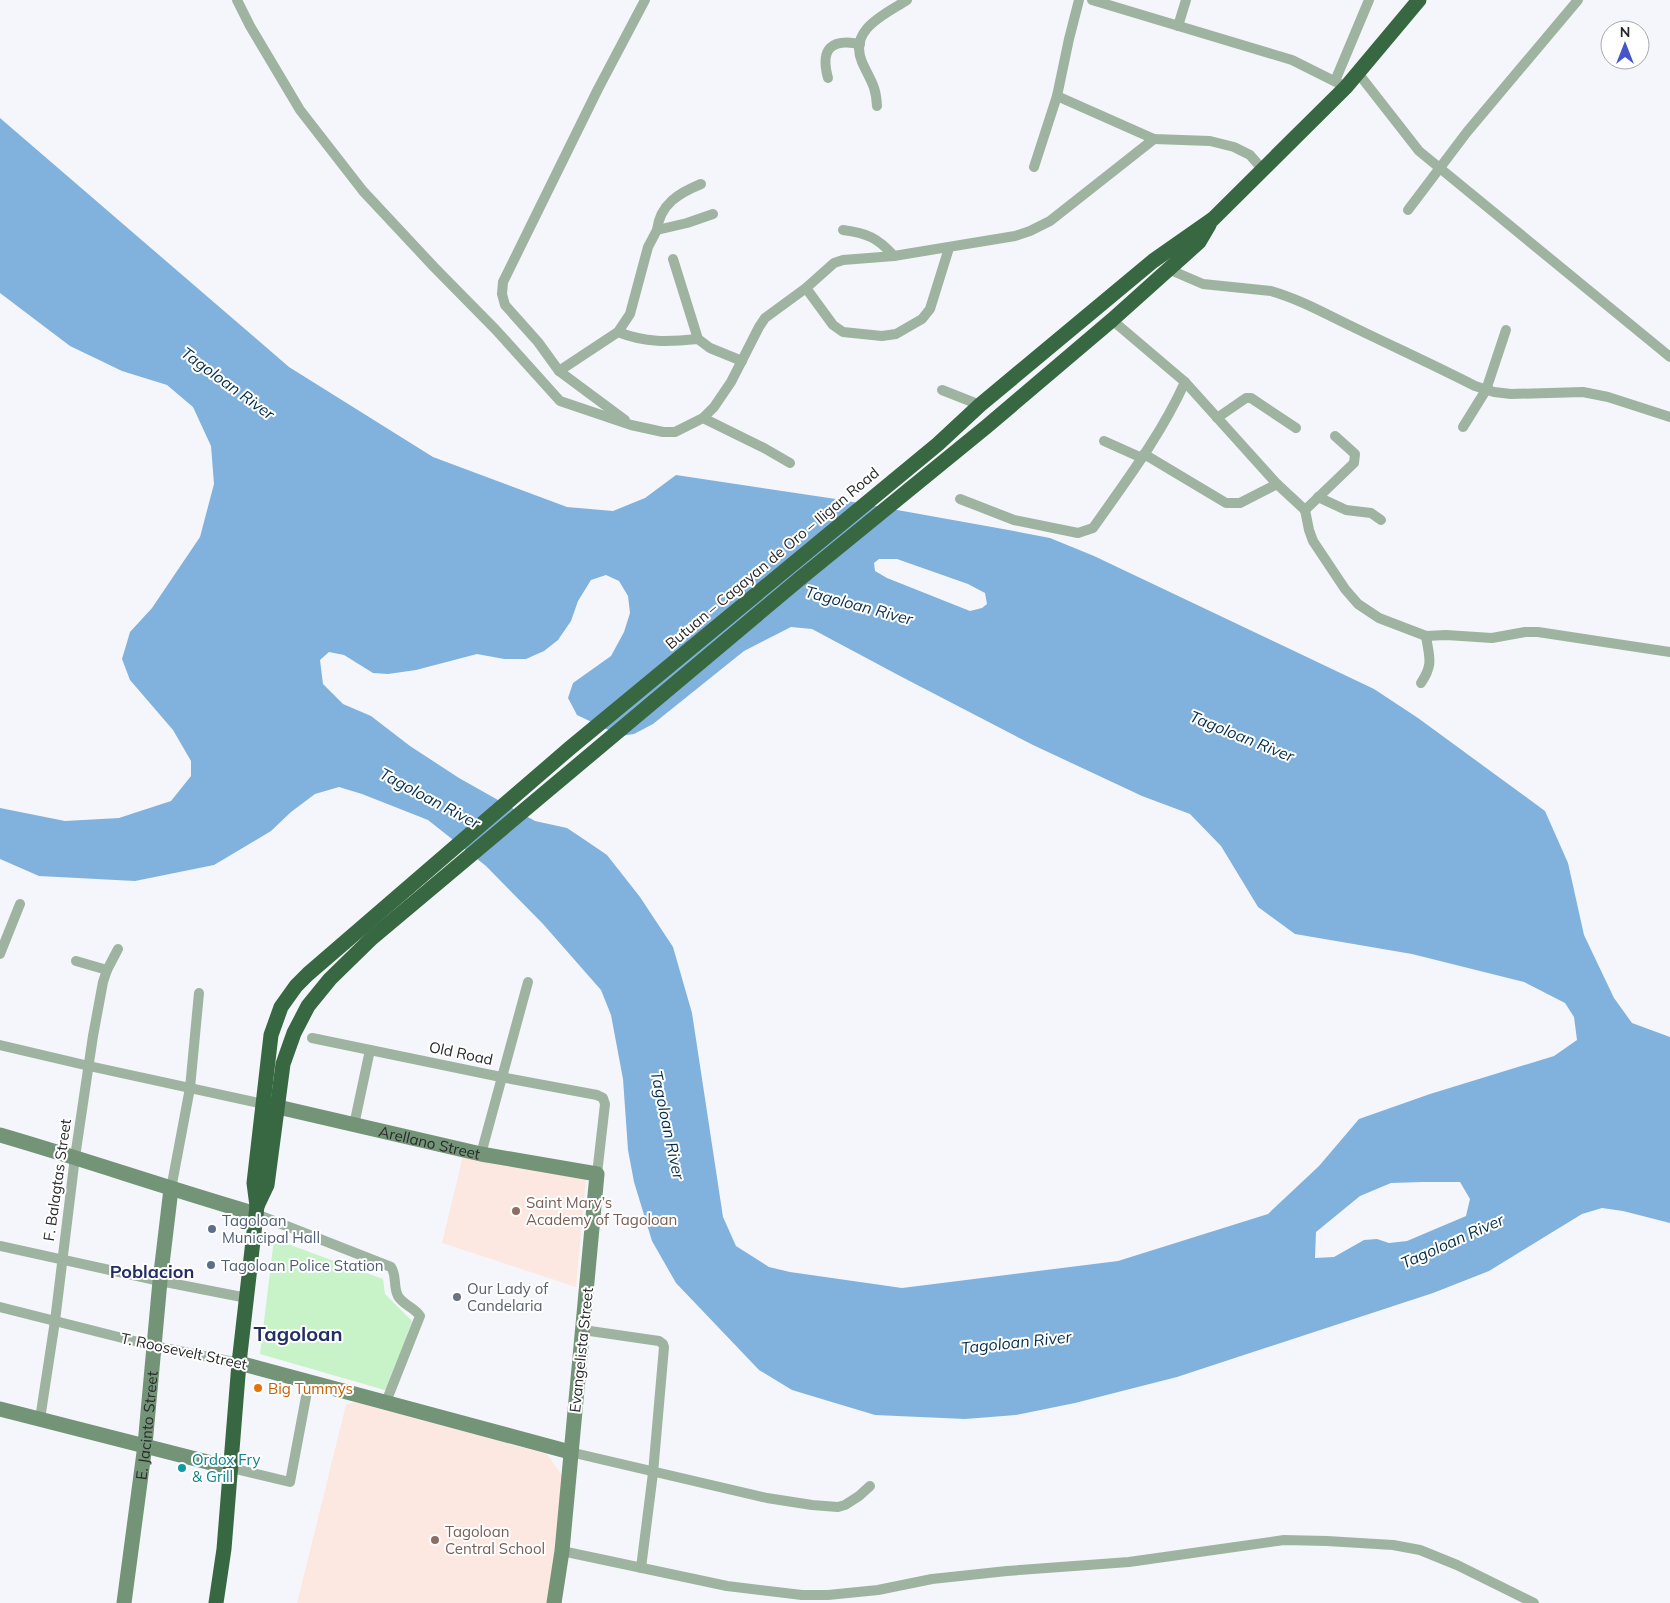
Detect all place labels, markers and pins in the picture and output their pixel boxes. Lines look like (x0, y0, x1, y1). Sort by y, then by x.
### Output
place label: Saint Mary’s Academy of Tagoloan (526, 1193, 677, 1229)
marker: Saint Mary’s Academy of Tagoloan (510, 1205, 522, 1217)
place label: Tagoloan Municipal Hall (222, 1211, 320, 1247)
marker: Tagoloan Municipal Hall (206, 1223, 218, 1235)
place label: Tagoloan Police Station (221, 1256, 384, 1275)
marker: Tagoloan Police Station (205, 1259, 217, 1271)
place label: Our Lady of Candelaria (467, 1279, 549, 1315)
marker: Our Lady of Candelaria (451, 1291, 463, 1303)
place label: Big Tummys (268, 1379, 353, 1398)
marker: Big Tummys (252, 1382, 264, 1394)
place label: Ordox Fry & Grill (192, 1450, 260, 1486)
marker: Ordox Fry & Grill (176, 1462, 188, 1474)
place label: Tagoloan Central School (445, 1522, 545, 1558)
marker: Tagoloan Central School (429, 1534, 441, 1546)

